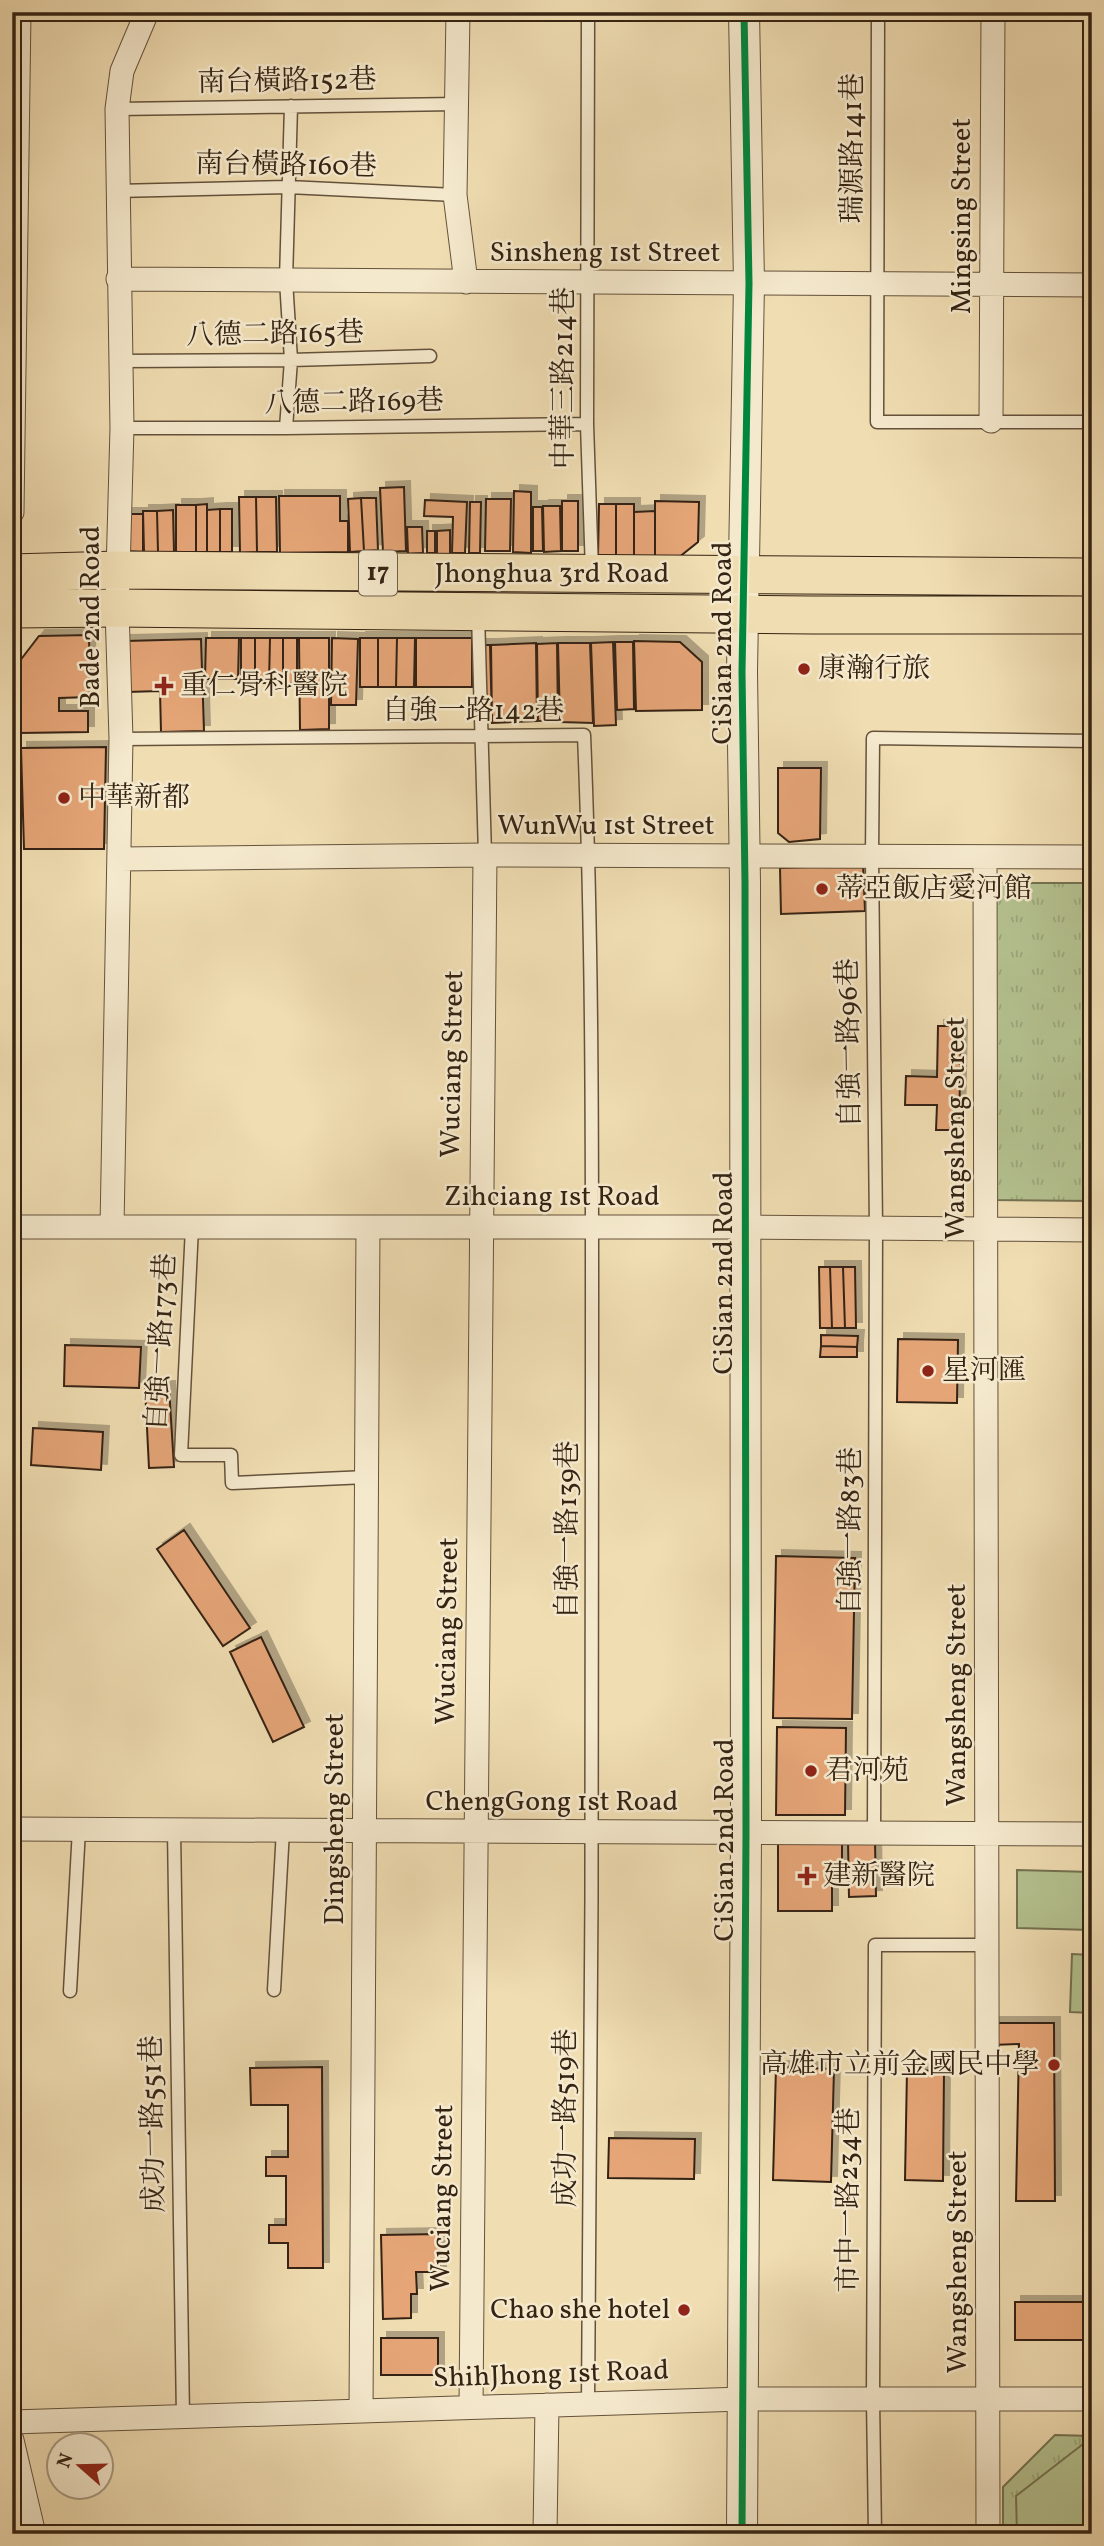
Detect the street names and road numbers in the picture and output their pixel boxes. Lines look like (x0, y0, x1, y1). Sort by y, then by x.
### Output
street label: 南台橫路152巷 (197, 61, 377, 103)
street label: 瑞源路141巷 (834, 73, 873, 223)
street label: Mingsing Street (943, 118, 982, 314)
street label: 南台橫路160巷 (195, 145, 377, 187)
street label: Sinsheng 1st Street (490, 234, 720, 273)
street label: 中華三路214巷 (545, 287, 584, 469)
street label: 八德二路165巷 (185, 314, 365, 356)
street label: 八德二路169巷 (264, 382, 444, 424)
street label: Bade 2nd Road (72, 526, 111, 708)
street label: CiSian 2nd Road (704, 541, 743, 745)
road number: 17 (359, 551, 397, 596)
street label: Jhonghua 3rd Road (435, 555, 669, 594)
street label: 自強一路142巷 (382, 692, 564, 731)
street label: WunWu 1st Street (497, 807, 715, 846)
street label: 自強一路96巷 (829, 958, 871, 1128)
street label: Wuciang Street (432, 970, 474, 1158)
street label: Wangsheng Street (937, 1016, 976, 1240)
street label: CiSian 2nd Road (705, 1171, 744, 1375)
street label: Zihciang 1st Road (444, 1178, 660, 1217)
street label: 自強一路173巷 (138, 1252, 186, 1432)
street label: 自強一路139巷 (549, 1440, 588, 1620)
street label: 自強一路83巷 (832, 1447, 871, 1615)
street label: Wuciang Street (427, 1537, 469, 1725)
street label: Wangsheng Street (938, 1583, 977, 1807)
street label: Dingsheng Street (316, 1713, 355, 1925)
street label: CiSian 2nd Road (706, 1738, 745, 1942)
street label: ChengGong 1st Road (426, 1783, 678, 1822)
street label: 成功一路519巷 (547, 2029, 586, 2207)
street label: 成功一路551巷 (133, 2035, 175, 2213)
street label: Wuciang Street (422, 2104, 464, 2292)
street label: 市中一路234巷 (830, 2107, 869, 2293)
street label: Wangsheng Street (939, 2150, 978, 2374)
street label: ShihJhong 1st Road (432, 2351, 670, 2399)

